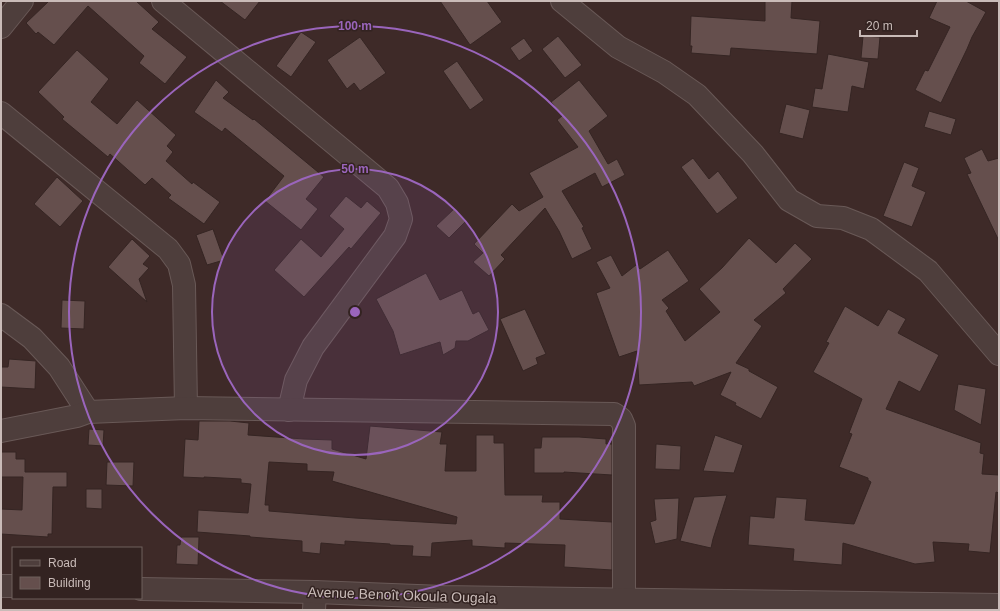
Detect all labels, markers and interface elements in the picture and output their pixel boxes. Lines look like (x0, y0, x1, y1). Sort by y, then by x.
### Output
scale bar (860, 12, 917, 38)
text: 100 m (338, 19, 372, 33)
text: 20 m (866, 19, 893, 33)
text: 50 m (341, 162, 369, 176)
centre of rings (348, 305, 362, 319)
legend (12, 547, 142, 599)
text: Road (48, 556, 77, 570)
text: Building (48, 576, 91, 590)
street label: Avenue Benoît Okoula Ougala (307, 584, 497, 606)

